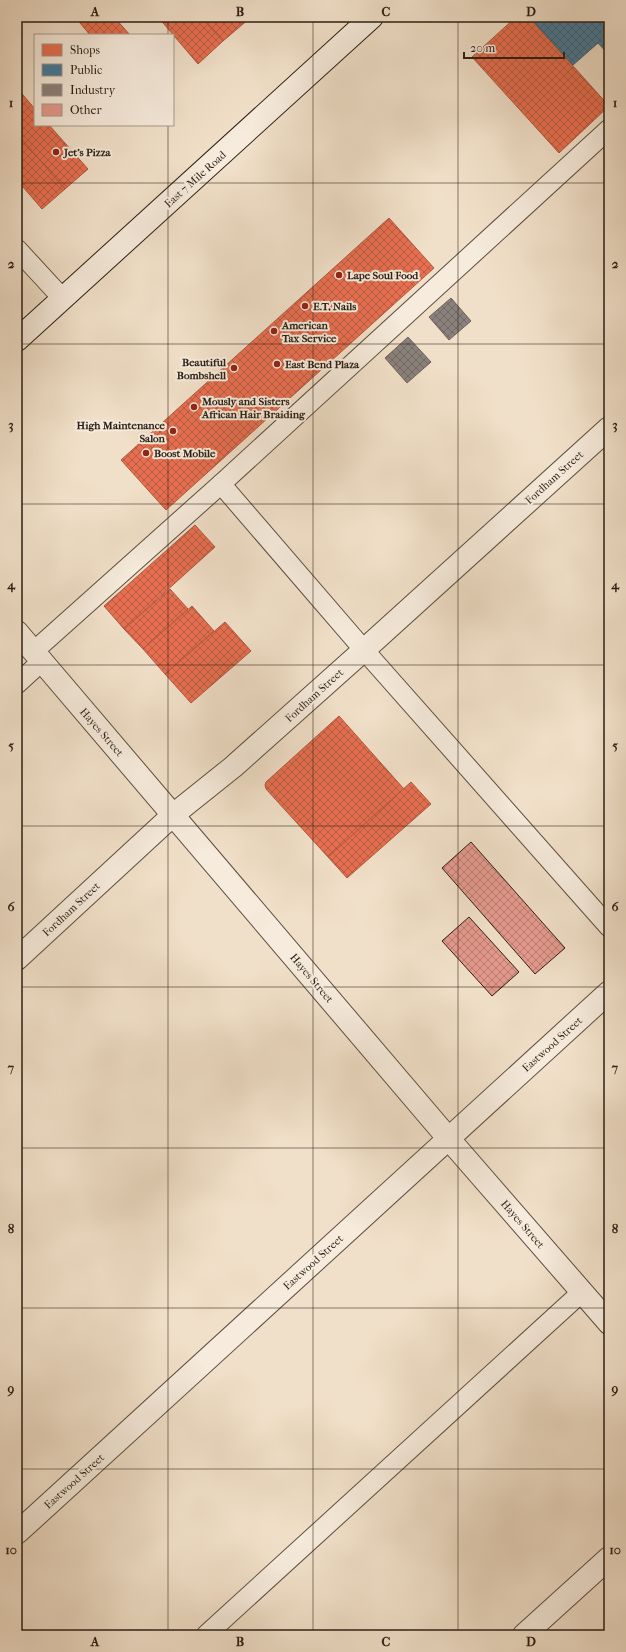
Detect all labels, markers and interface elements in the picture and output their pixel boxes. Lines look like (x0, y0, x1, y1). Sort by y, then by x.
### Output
text: A (90, 4, 100, 19)
text: B (236, 4, 245, 19)
text: C (382, 4, 391, 19)
text: D (526, 4, 536, 19)
legend (34, 34, 174, 126)
scale bar (464, 34, 564, 60)
text: 20 m (470, 41, 495, 55)
text: Shops (70, 43, 100, 57)
text: Public (70, 63, 102, 77)
text: Industry (70, 83, 116, 97)
text: 1 (9, 95, 14, 110)
text: 1 (613, 95, 618, 110)
text: Other (70, 103, 102, 117)
place label: Jet's Pizza (63, 146, 112, 159)
marker: Jet's Pizza (51, 147, 61, 157)
street label: East 7 Mile Road (162, 148, 230, 210)
text: 2 (8, 256, 15, 271)
text: 2 (612, 256, 619, 271)
place label: Lape Soul Food (347, 269, 419, 282)
marker: Lape Soul Food (334, 270, 344, 280)
place label: E.T. Nails (313, 300, 356, 313)
marker: E.T. Nails (300, 301, 310, 311)
place label: American Tax Service (281, 319, 337, 345)
marker: American Tax Service (269, 326, 279, 336)
place label: Beautiful Bombshell (177, 356, 227, 382)
place label: East Bend Plaza (285, 358, 360, 371)
marker: East Bend Plaza (272, 359, 282, 369)
marker: Beautiful Bombshell (229, 363, 239, 373)
place label: Mously and Sisters African Hair Braiding (201, 395, 306, 421)
marker: Mously and Sisters African Hair Braiding (189, 402, 199, 412)
text: 3 (8, 417, 14, 433)
text: 3 (612, 417, 618, 433)
place label: High Maintenance Salon (77, 419, 166, 445)
marker: High Maintenance Salon (168, 426, 178, 436)
place label: Boost Mobile (154, 447, 216, 460)
marker: Boost Mobile (141, 448, 151, 458)
street label: Fordham Street (523, 448, 586, 507)
text: 4 (6, 577, 16, 593)
text: 4 (610, 577, 620, 593)
street label: Fordham Street (283, 666, 346, 725)
street label: Hayes Street (77, 705, 126, 759)
text: 5 (8, 738, 14, 753)
text: 5 (612, 738, 618, 753)
street label: Fordham Street (40, 879, 103, 939)
text: 6 (7, 899, 15, 914)
text: 6 (611, 899, 619, 914)
street label: Hayes Street (287, 951, 336, 1006)
street label: Eastwood Street (520, 1014, 585, 1075)
text: 7 (7, 1060, 15, 1075)
text: 7 (611, 1060, 619, 1075)
street label: Hayes Street (498, 1197, 547, 1251)
text: 8 (8, 1221, 15, 1236)
text: 8 (612, 1221, 619, 1236)
street label: Eastwood Street (281, 1232, 346, 1293)
text: 9 (7, 1381, 15, 1397)
text: 9 (611, 1381, 619, 1397)
street label: Eastwood Street (42, 1451, 107, 1512)
text: 10 (5, 1542, 17, 1557)
text: 10 (609, 1542, 621, 1557)
text: A (90, 1634, 100, 1649)
text: B (236, 1634, 245, 1649)
text: C (382, 1634, 391, 1649)
text: D (526, 1634, 536, 1649)

